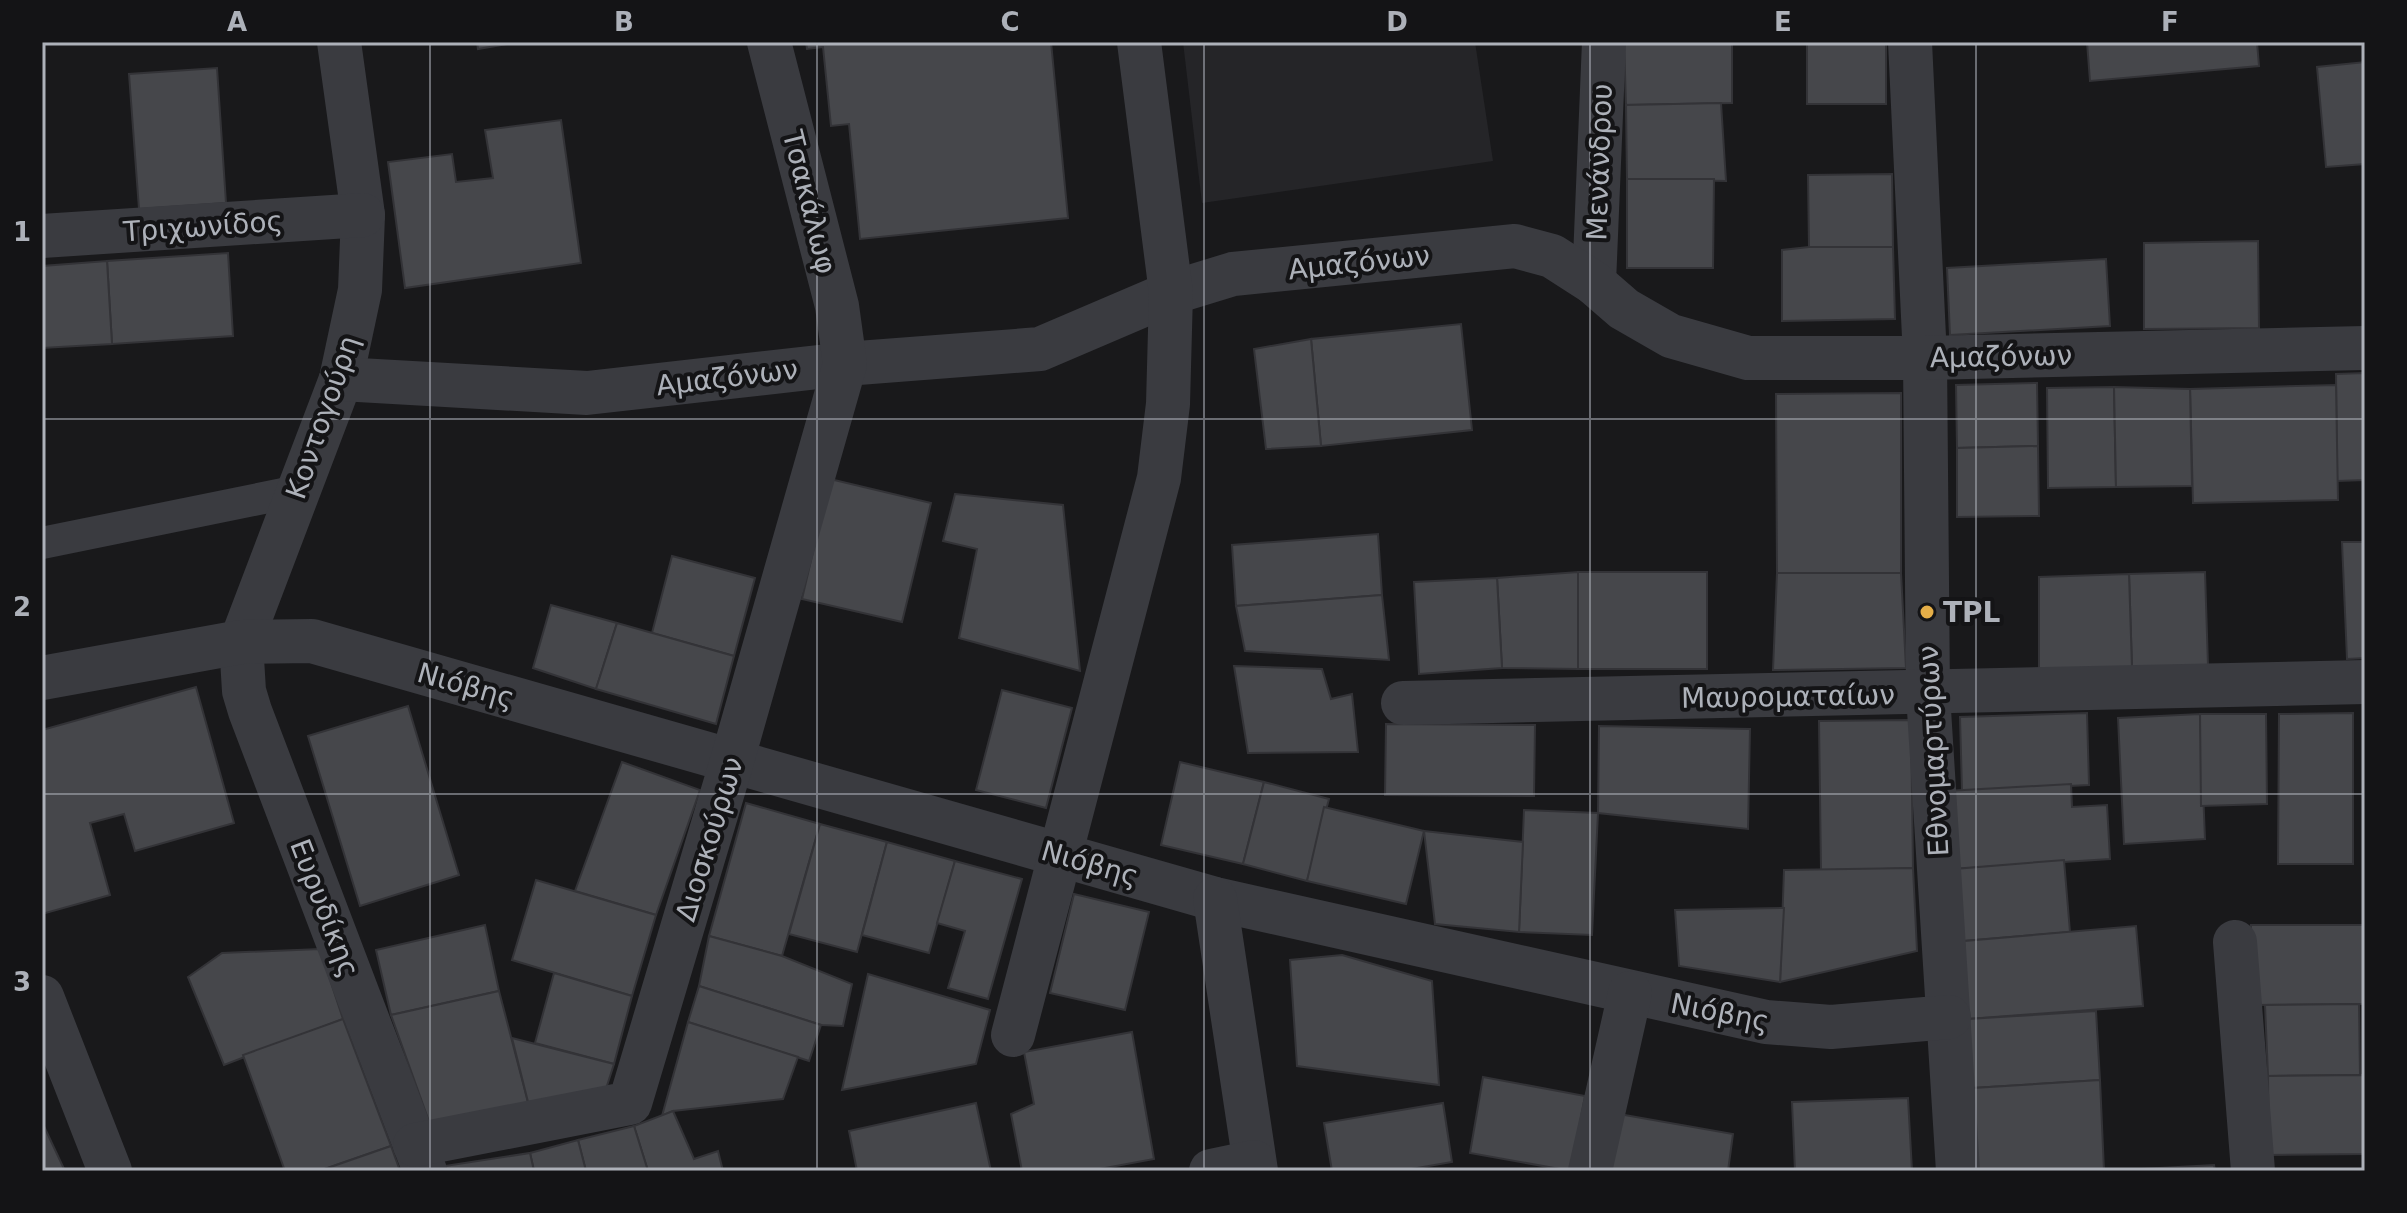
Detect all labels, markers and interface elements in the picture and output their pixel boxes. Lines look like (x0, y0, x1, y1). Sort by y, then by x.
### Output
text: A (227, 7, 247, 37)
text: B (614, 7, 634, 37)
text: C (1000, 7, 1020, 37)
text: D (1386, 7, 1408, 37)
text: E (1774, 7, 1792, 37)
text: F (2161, 7, 2179, 37)
street label: Μενάνδρου (1580, 83, 1619, 241)
street label: Τσακάλωφ (776, 126, 843, 277)
street label: Τριχωνίδος (121, 204, 284, 249)
text: 1 (13, 217, 31, 247)
street label: Αμαζόνων (1286, 239, 1432, 286)
street label: Κοντογούρη (279, 331, 366, 503)
street label: Αμαζόνων (1929, 339, 2073, 374)
street label: Αμαζόνων (654, 352, 800, 403)
text: 2 (13, 592, 31, 622)
place label: TPL (1943, 596, 2001, 629)
marker: TPL (1918, 603, 1936, 621)
street label: Εθνομαρτύρων (1911, 644, 1956, 857)
street label: Νιόβης (413, 656, 518, 715)
street label: Μαυροματαίων (1681, 678, 1895, 715)
street label: Διοσκούρων (669, 753, 750, 925)
street label: Νιόβης (1037, 834, 1142, 893)
street label: Ευρυδίκης (283, 835, 366, 982)
text: 3 (13, 967, 31, 997)
street label: Νιόβης (1668, 987, 1772, 1038)

